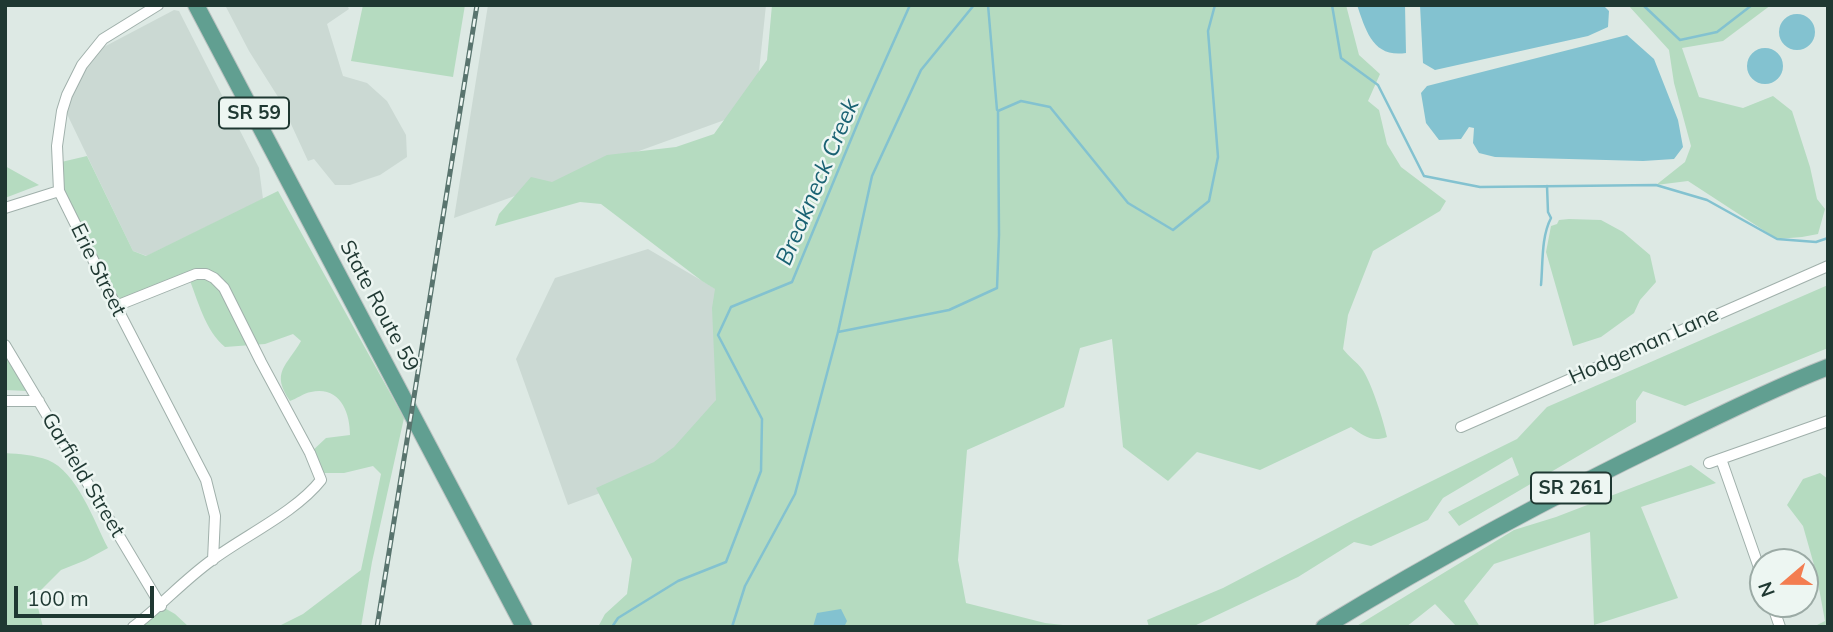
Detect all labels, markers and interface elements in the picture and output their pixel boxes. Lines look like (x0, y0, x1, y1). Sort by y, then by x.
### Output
water label: Breakneck Creek (771, 95, 865, 269)
road number: SR 59 (219, 97, 289, 128)
street label: Erie Street (65, 220, 131, 320)
street label: State Route 59 (334, 236, 424, 376)
street label: Hodgeman Lane (1565, 302, 1723, 390)
street label: Garfield Street (36, 408, 130, 542)
road number: SR 261 (1531, 472, 1611, 503)
north arrow (1749, 548, 1819, 618)
scale bar (18, 572, 158, 616)
text: N (1752, 579, 1780, 600)
text: 100 m (27, 585, 89, 611)

